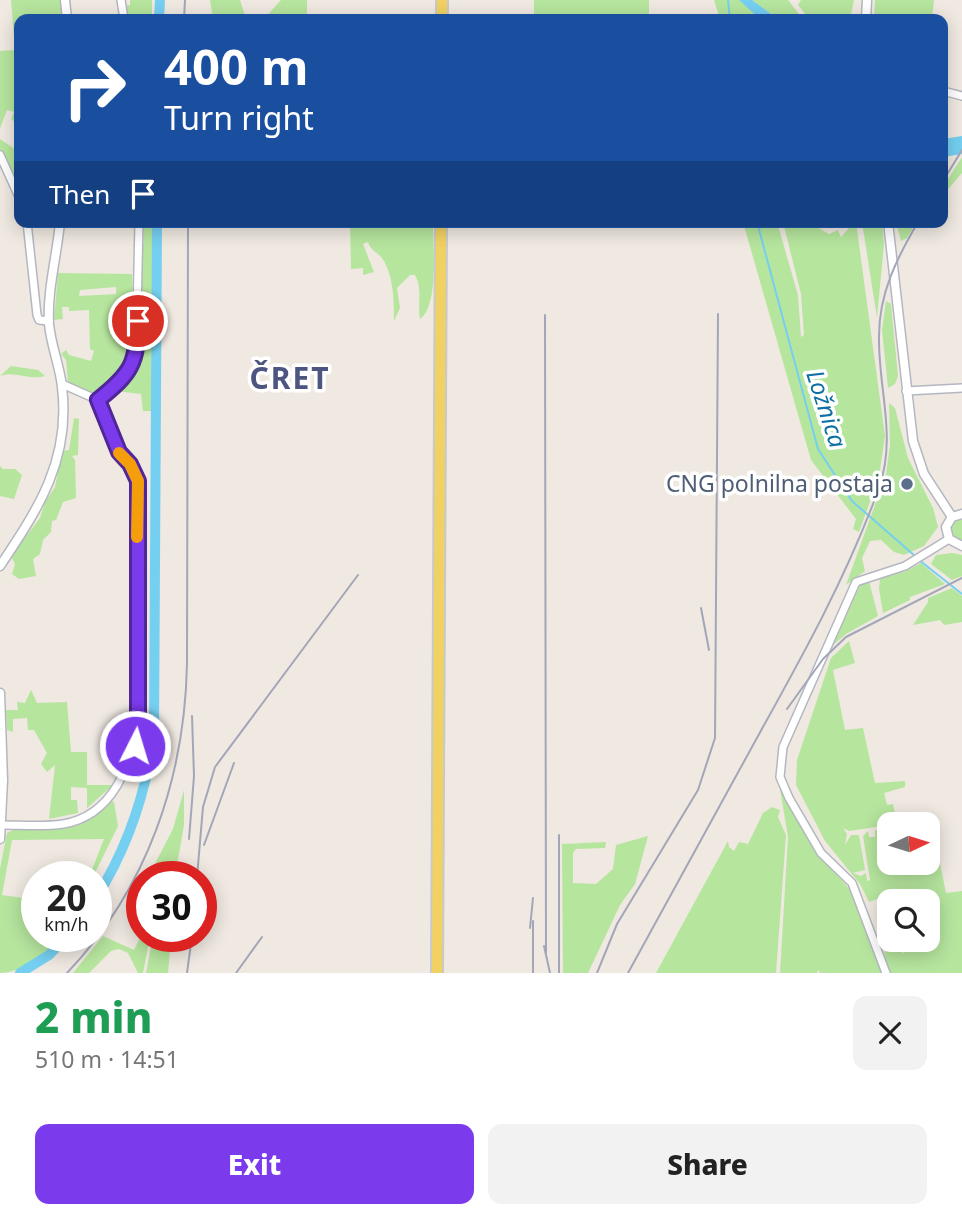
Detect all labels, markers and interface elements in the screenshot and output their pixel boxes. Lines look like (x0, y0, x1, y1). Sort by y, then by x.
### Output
text: 400 m (164, 33, 309, 99)
icon: right (49, 42, 140, 133)
text: Turn right (164, 96, 314, 139)
icon: arrive (124, 175, 162, 213)
text: Then (49, 176, 110, 212)
pin (108, 291, 168, 351)
icon: arrive (119, 302, 157, 340)
district label: ČRET (249, 357, 331, 398)
water label: Ložnica (799, 365, 856, 452)
place label: CNG polnilna postaja (666, 467, 893, 499)
marker: CNG polnilna postaja (899, 476, 915, 492)
position arrow (98, 709, 172, 783)
north arrow (877, 812, 940, 875)
map controls (877, 812, 940, 952)
speed limit sign: 30 (126, 861, 217, 952)
text: 20 (46, 874, 87, 921)
button: search (877, 889, 940, 952)
text: km/h (44, 912, 89, 936)
text: 2 min (35, 988, 152, 1045)
button: close (853, 996, 927, 1070)
text: 510 m · 14:51 (35, 1043, 179, 1075)
button: Exit (35, 1124, 474, 1204)
button: Share (488, 1124, 927, 1204)

